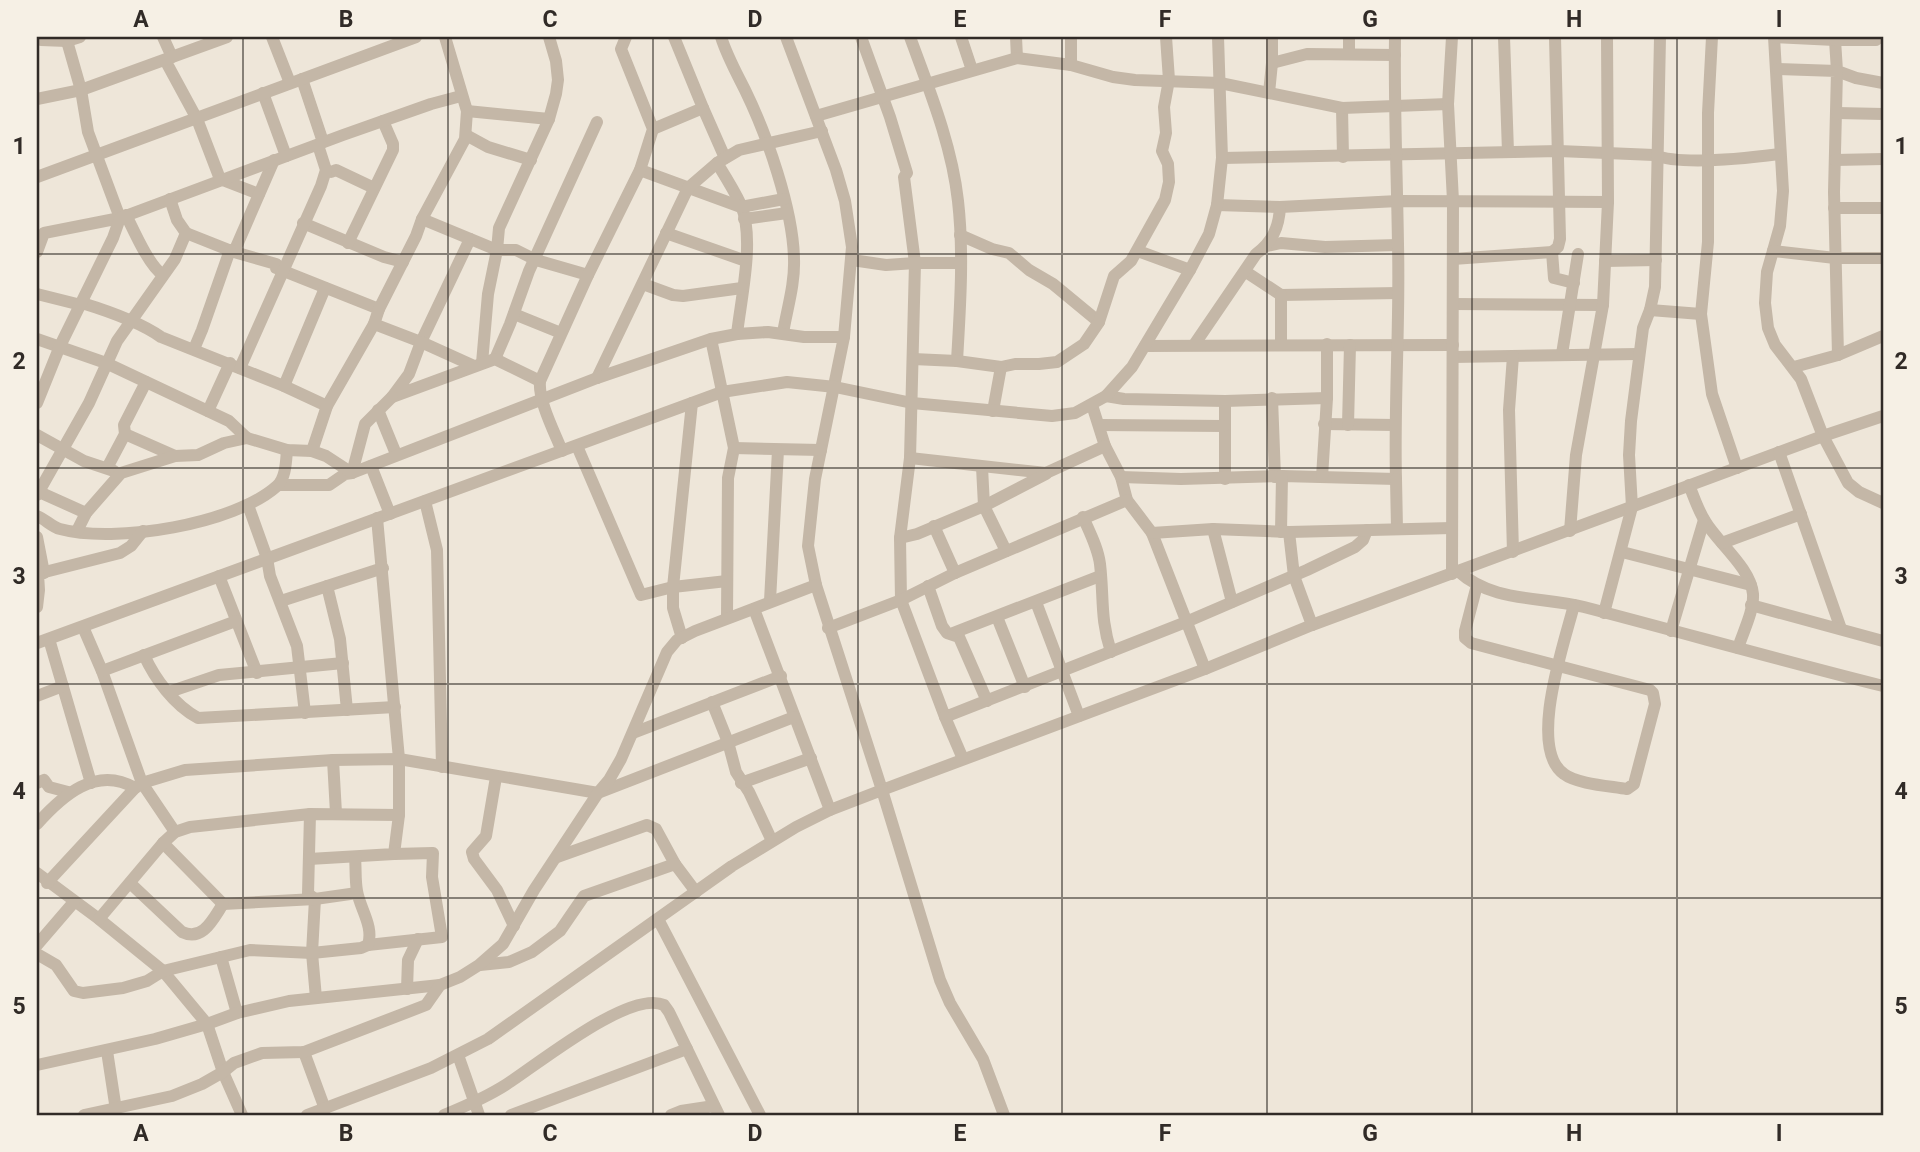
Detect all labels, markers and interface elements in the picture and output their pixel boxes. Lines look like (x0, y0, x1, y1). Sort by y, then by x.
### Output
text: A (133, 6, 149, 33)
text: B (339, 6, 353, 33)
text: C (542, 6, 558, 33)
text: D (748, 6, 762, 33)
text: E (954, 6, 967, 33)
text: F (1159, 6, 1172, 33)
text: G (1362, 6, 1378, 33)
text: H (1566, 6, 1582, 33)
text: I (1776, 6, 1782, 33)
text: 1 (12, 133, 26, 160)
text: 1 (1894, 133, 1908, 160)
text: 2 (12, 348, 26, 375)
text: 2 (1894, 348, 1908, 375)
text: 3 (12, 563, 26, 590)
text: 3 (1894, 563, 1908, 590)
text: 4 (12, 778, 26, 805)
text: 4 (1894, 778, 1908, 805)
text: 5 (12, 993, 26, 1020)
text: 5 (1894, 993, 1908, 1020)
text: A (133, 1120, 149, 1147)
text: B (339, 1120, 353, 1147)
text: C (542, 1120, 558, 1147)
text: D (748, 1120, 762, 1147)
text: E (954, 1120, 967, 1147)
text: F (1159, 1120, 1172, 1147)
text: G (1362, 1120, 1378, 1147)
text: H (1566, 1120, 1582, 1147)
text: I (1776, 1120, 1782, 1147)

